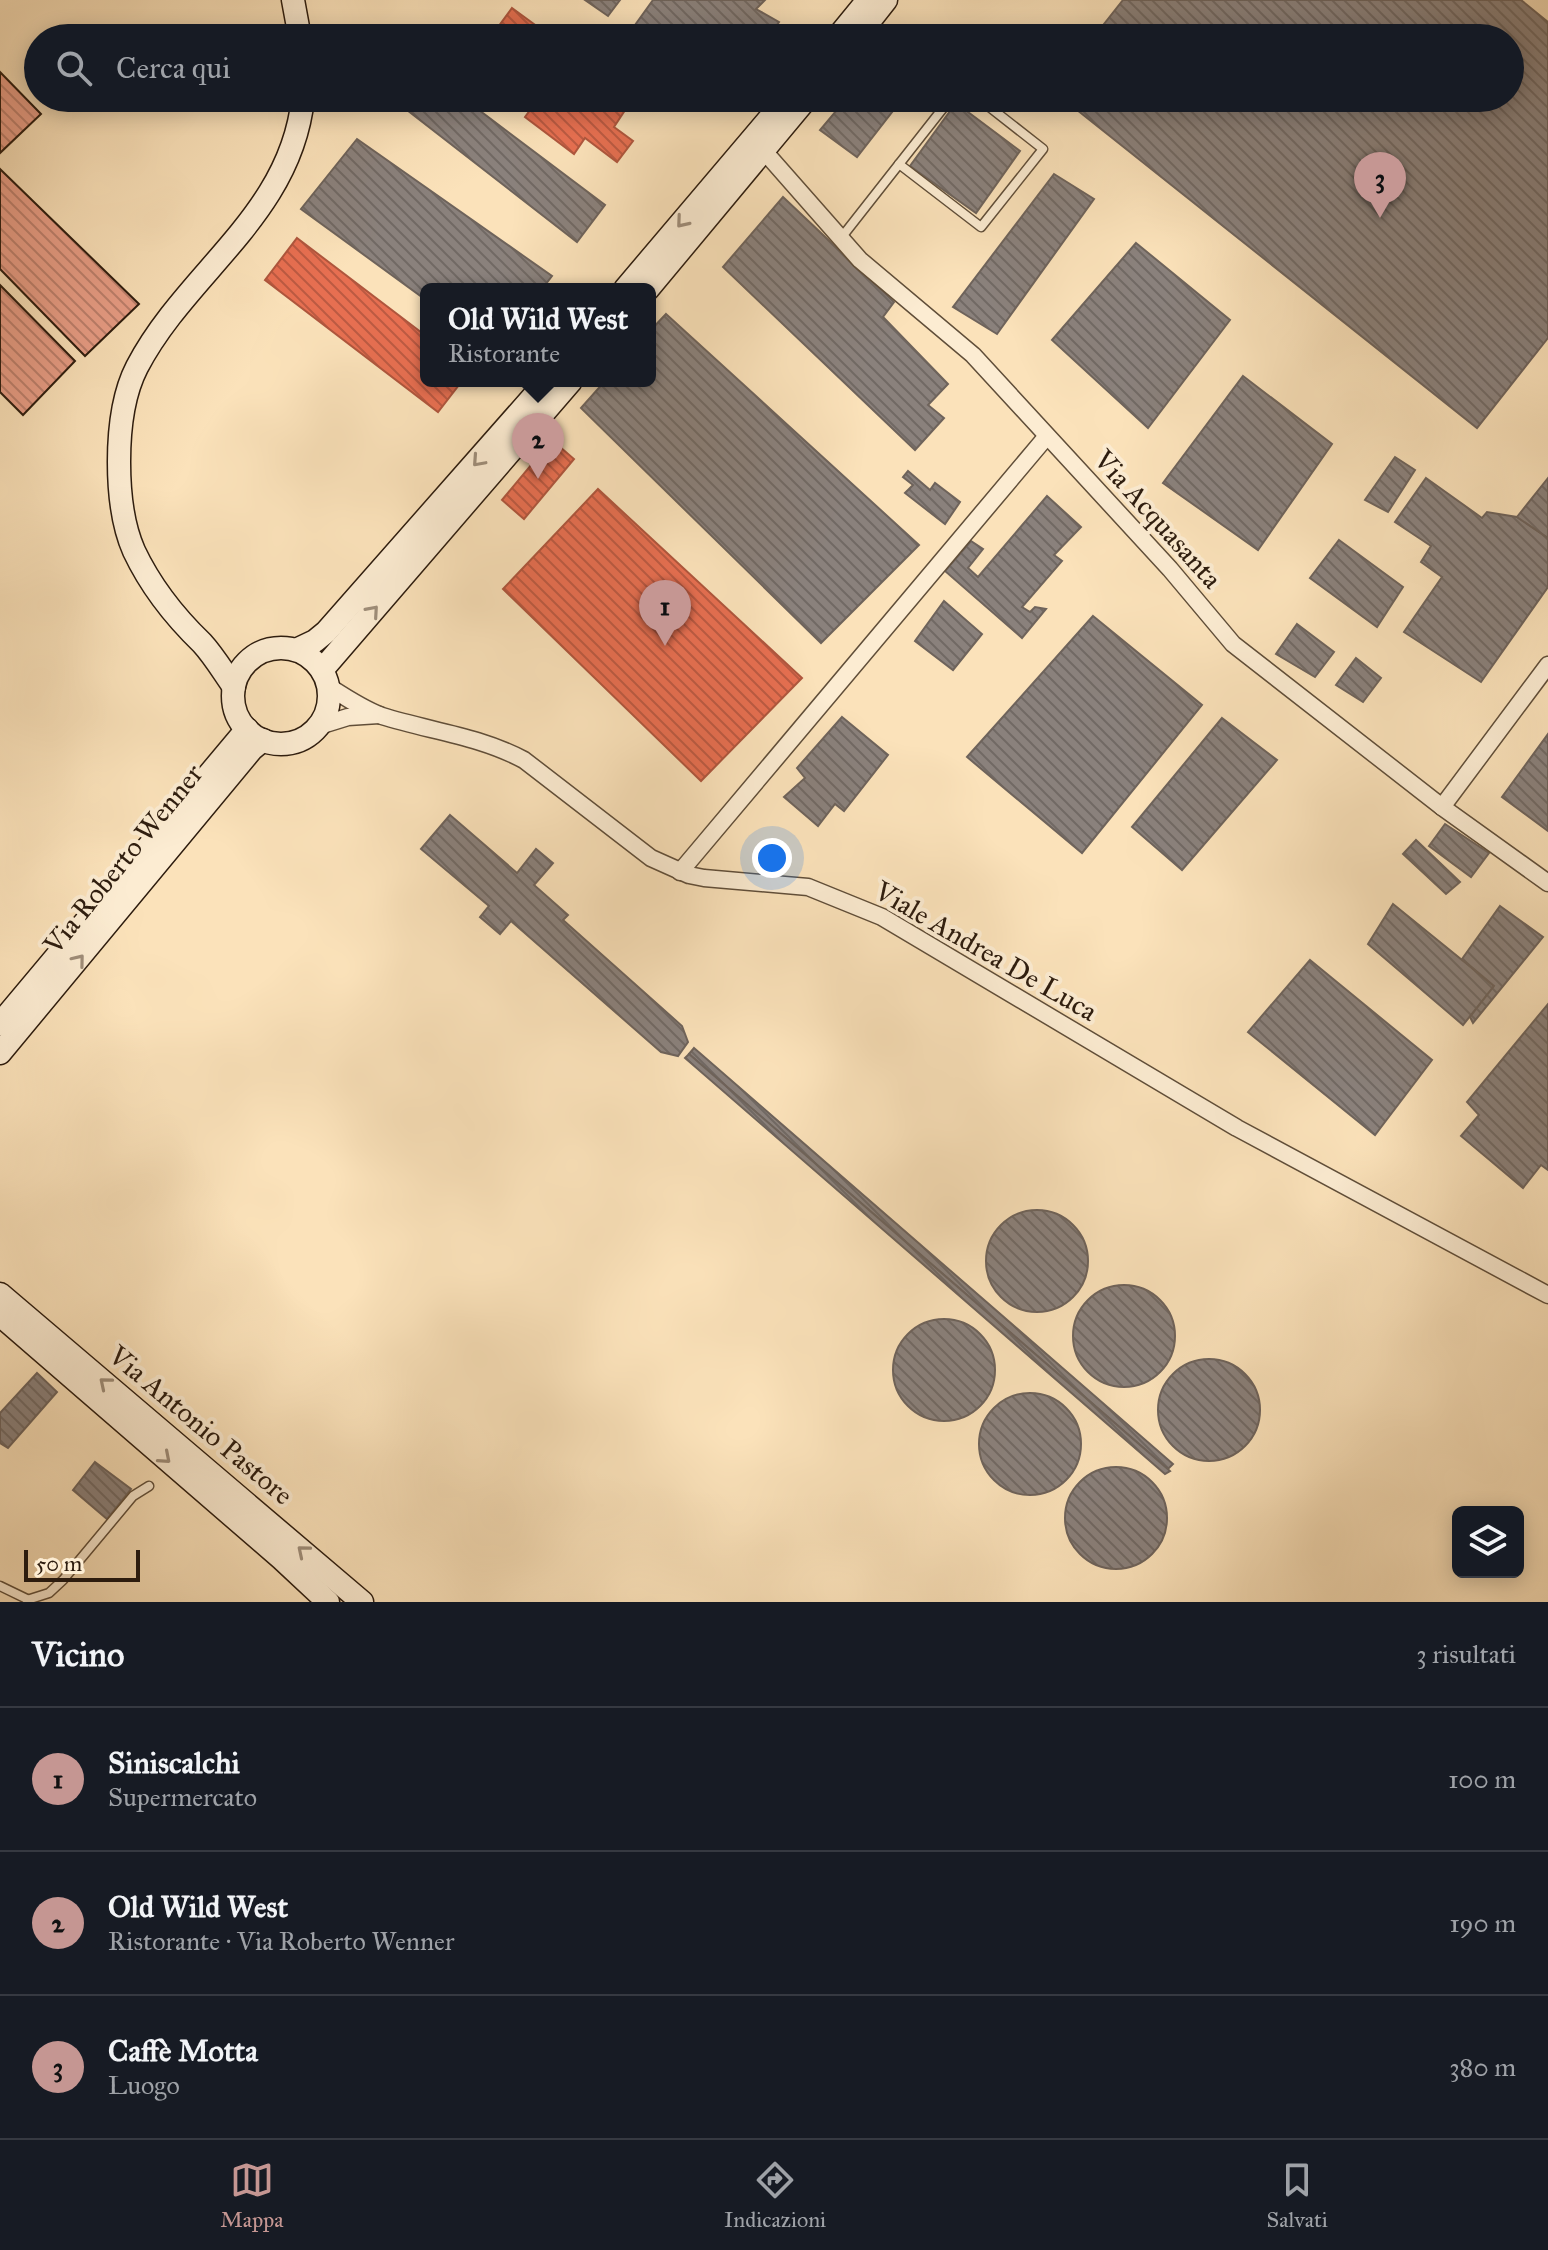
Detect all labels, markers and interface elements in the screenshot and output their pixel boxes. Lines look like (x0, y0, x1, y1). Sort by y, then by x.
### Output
search box (24, 24, 1524, 112)
icon: search (52, 46, 96, 90)
text: Cerca qui (116, 50, 230, 86)
pin: 3 (1354, 152, 1406, 218)
one-way arrow (677, 212, 692, 227)
popup (420, 283, 656, 387)
text: Old Wild West (448, 301, 628, 337)
text: Ristorante (448, 337, 560, 369)
pin: 2 (512, 413, 564, 479)
street label: Via Acquasanta (1086, 442, 1229, 596)
one-way arrow (473, 452, 487, 466)
pin: 1 (639, 580, 691, 646)
one-way arrow (363, 605, 378, 620)
street label: Via Roberto Wenner (35, 757, 211, 962)
your location (752, 838, 792, 878)
street label: Viale Andrea De Luca (868, 873, 1104, 1029)
one-way arrow (69, 955, 84, 969)
street label: Via Antonio Pastore (101, 1337, 300, 1512)
one-way arrow (100, 1378, 114, 1393)
one-way arrow (156, 1448, 170, 1462)
map controls (1452, 1506, 1524, 1578)
button: layers (1452, 1506, 1524, 1578)
scale bar (24, 1546, 140, 1582)
one-way arrow (298, 1547, 312, 1561)
text: 50 m (36, 1550, 82, 1577)
text: Vicino (32, 1634, 124, 1675)
text: 3 risultati (1416, 1638, 1516, 1670)
text: Siniscalchi (108, 1745, 240, 1781)
text: 1 (53, 1763, 63, 1795)
text: 100 m (1448, 1763, 1516, 1795)
text: Supermercato (108, 1781, 257, 1813)
text: Old Wild West (108, 1889, 288, 1925)
text: 2 (52, 1907, 64, 1939)
text: 190 m (1449, 1907, 1516, 1939)
text: Ristorante · Via Roberto Wenner (108, 1925, 455, 1957)
text: Caffè Motta (108, 2033, 258, 2069)
text: 3 (53, 2051, 63, 2083)
text: 380 m (1449, 2051, 1516, 2083)
text: Luogo (108, 2069, 180, 2101)
tab: Mappa (220, 2158, 283, 2233)
tab: Indicazioni (724, 2158, 826, 2233)
tab: Salvati (1267, 2158, 1328, 2233)

